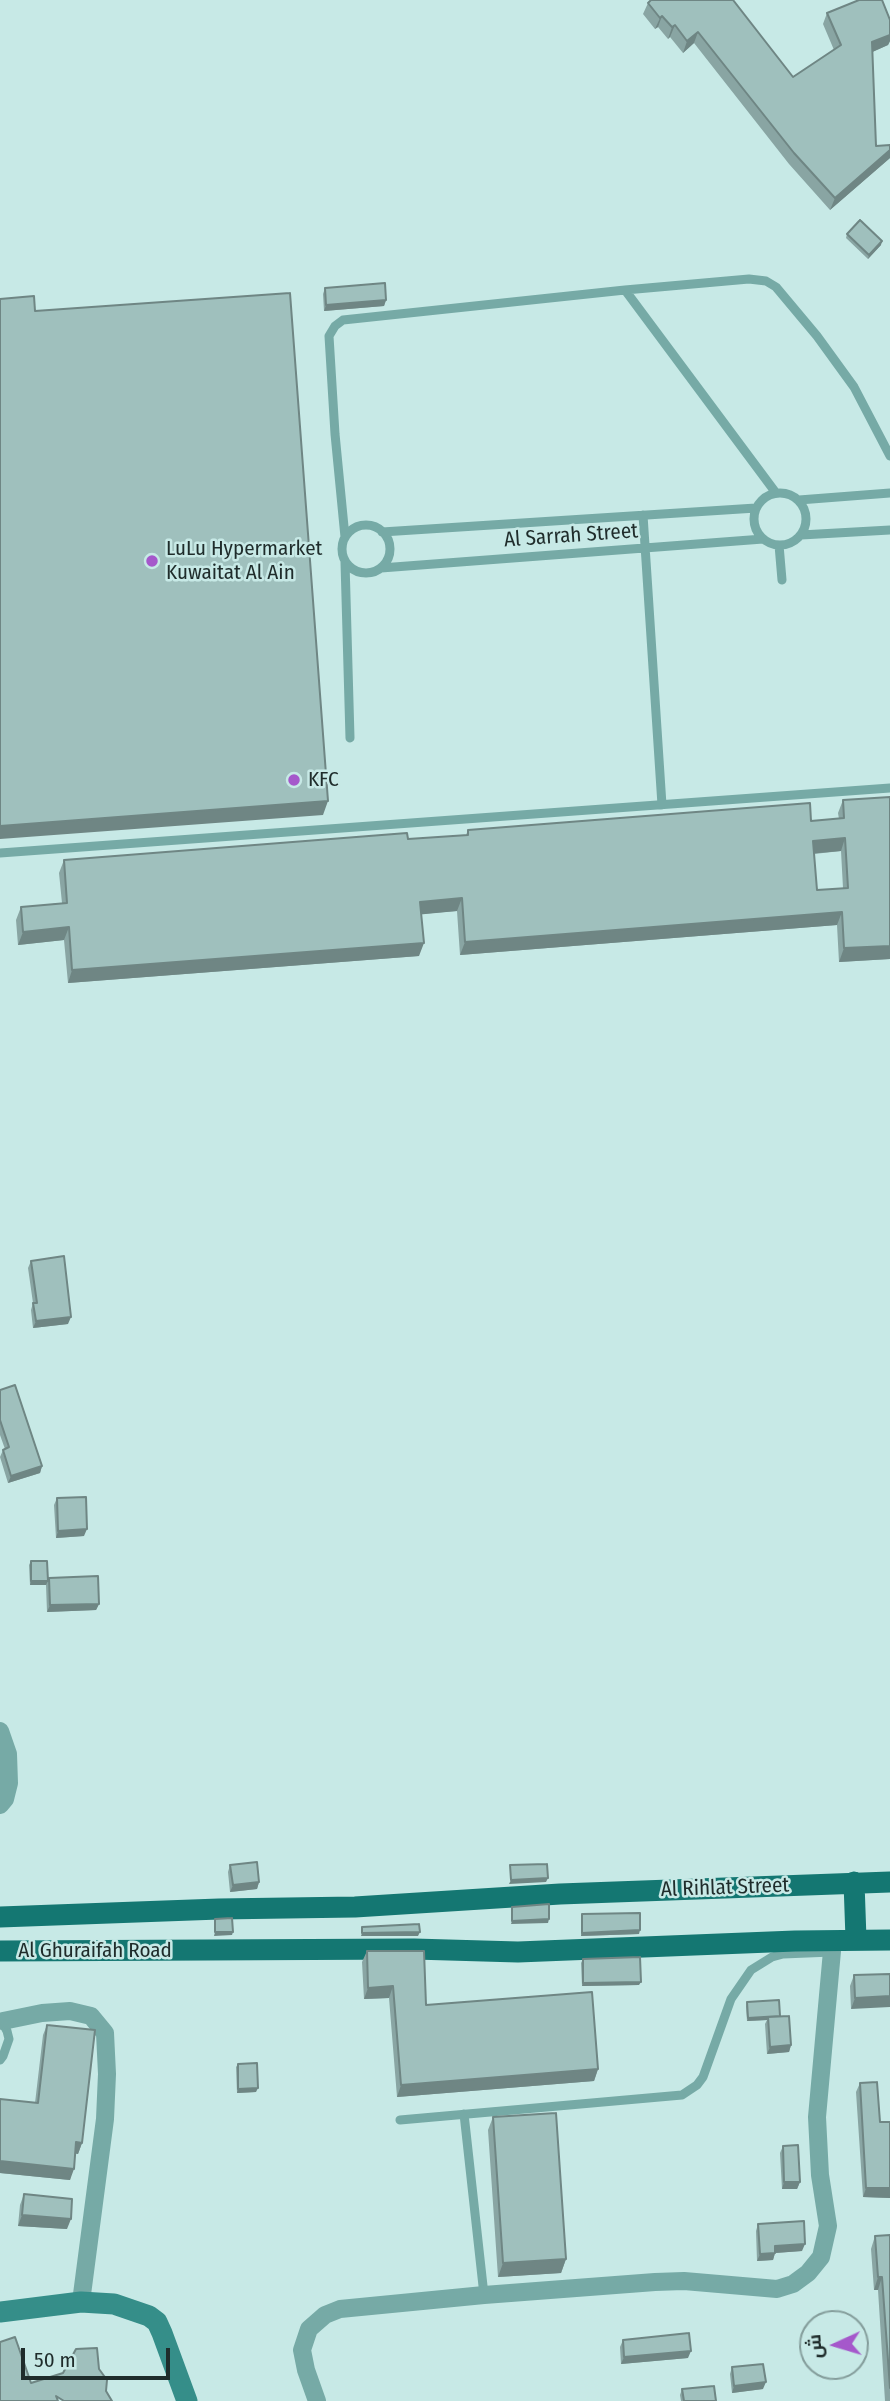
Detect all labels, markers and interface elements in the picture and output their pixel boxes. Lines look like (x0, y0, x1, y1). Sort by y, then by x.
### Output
street label: Al Sarrah Street (503, 519, 639, 553)
place label: LuLu Hypermarket Kuwaitat Al Ain (166, 536, 322, 586)
marker: LuLu Hypermarket Kuwaitat Al Ain (144, 553, 160, 569)
place label: KFC (308, 767, 339, 793)
marker: KFC (286, 772, 302, 788)
street label: Al Rihlat Street (660, 1873, 790, 1903)
street label: Al Ghuraifah Road (18, 1938, 172, 1964)
north arrow (799, 2310, 869, 2380)
text: ش (802, 2333, 827, 2359)
scale bar (24, 2334, 173, 2378)
text: 50 m (34, 2347, 76, 2373)

